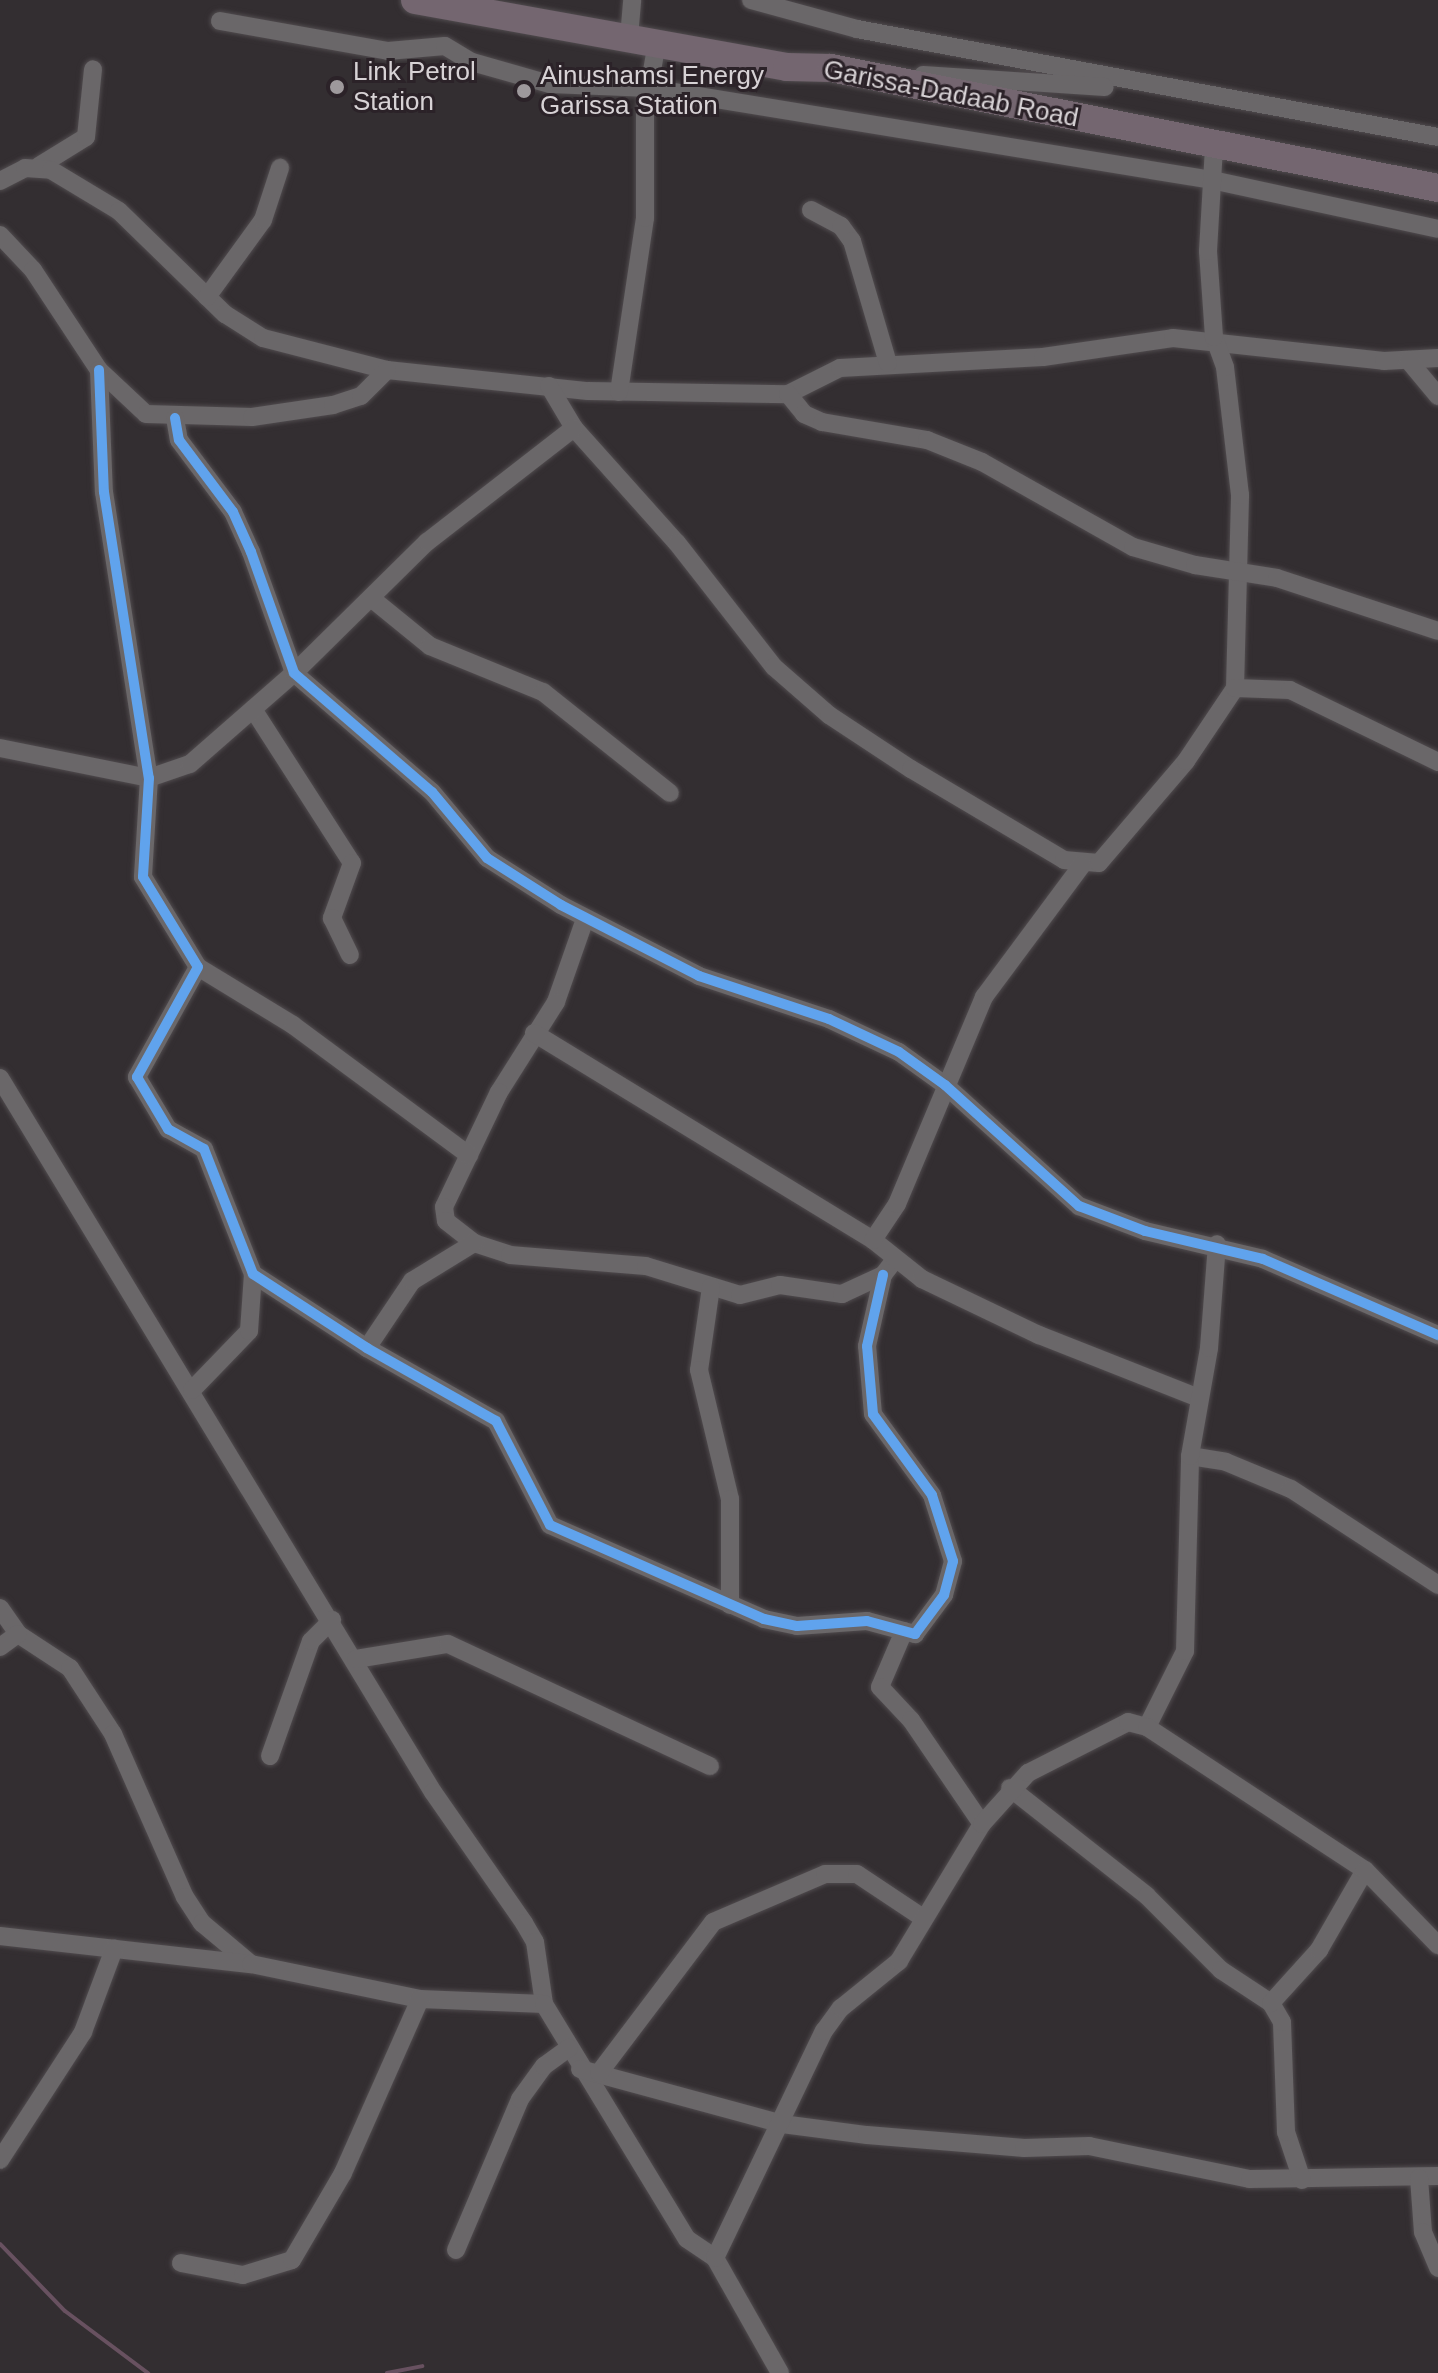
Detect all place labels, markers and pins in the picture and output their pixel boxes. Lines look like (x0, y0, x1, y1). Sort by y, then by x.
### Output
place label: Link Petrol Station (353, 56, 476, 118)
place label: Ainushamsi Energy Garissa Station (540, 60, 764, 122)
marker: Link Petrol Station (328, 78, 346, 96)
marker: Ainushamsi Energy Garissa Station (515, 82, 533, 100)

